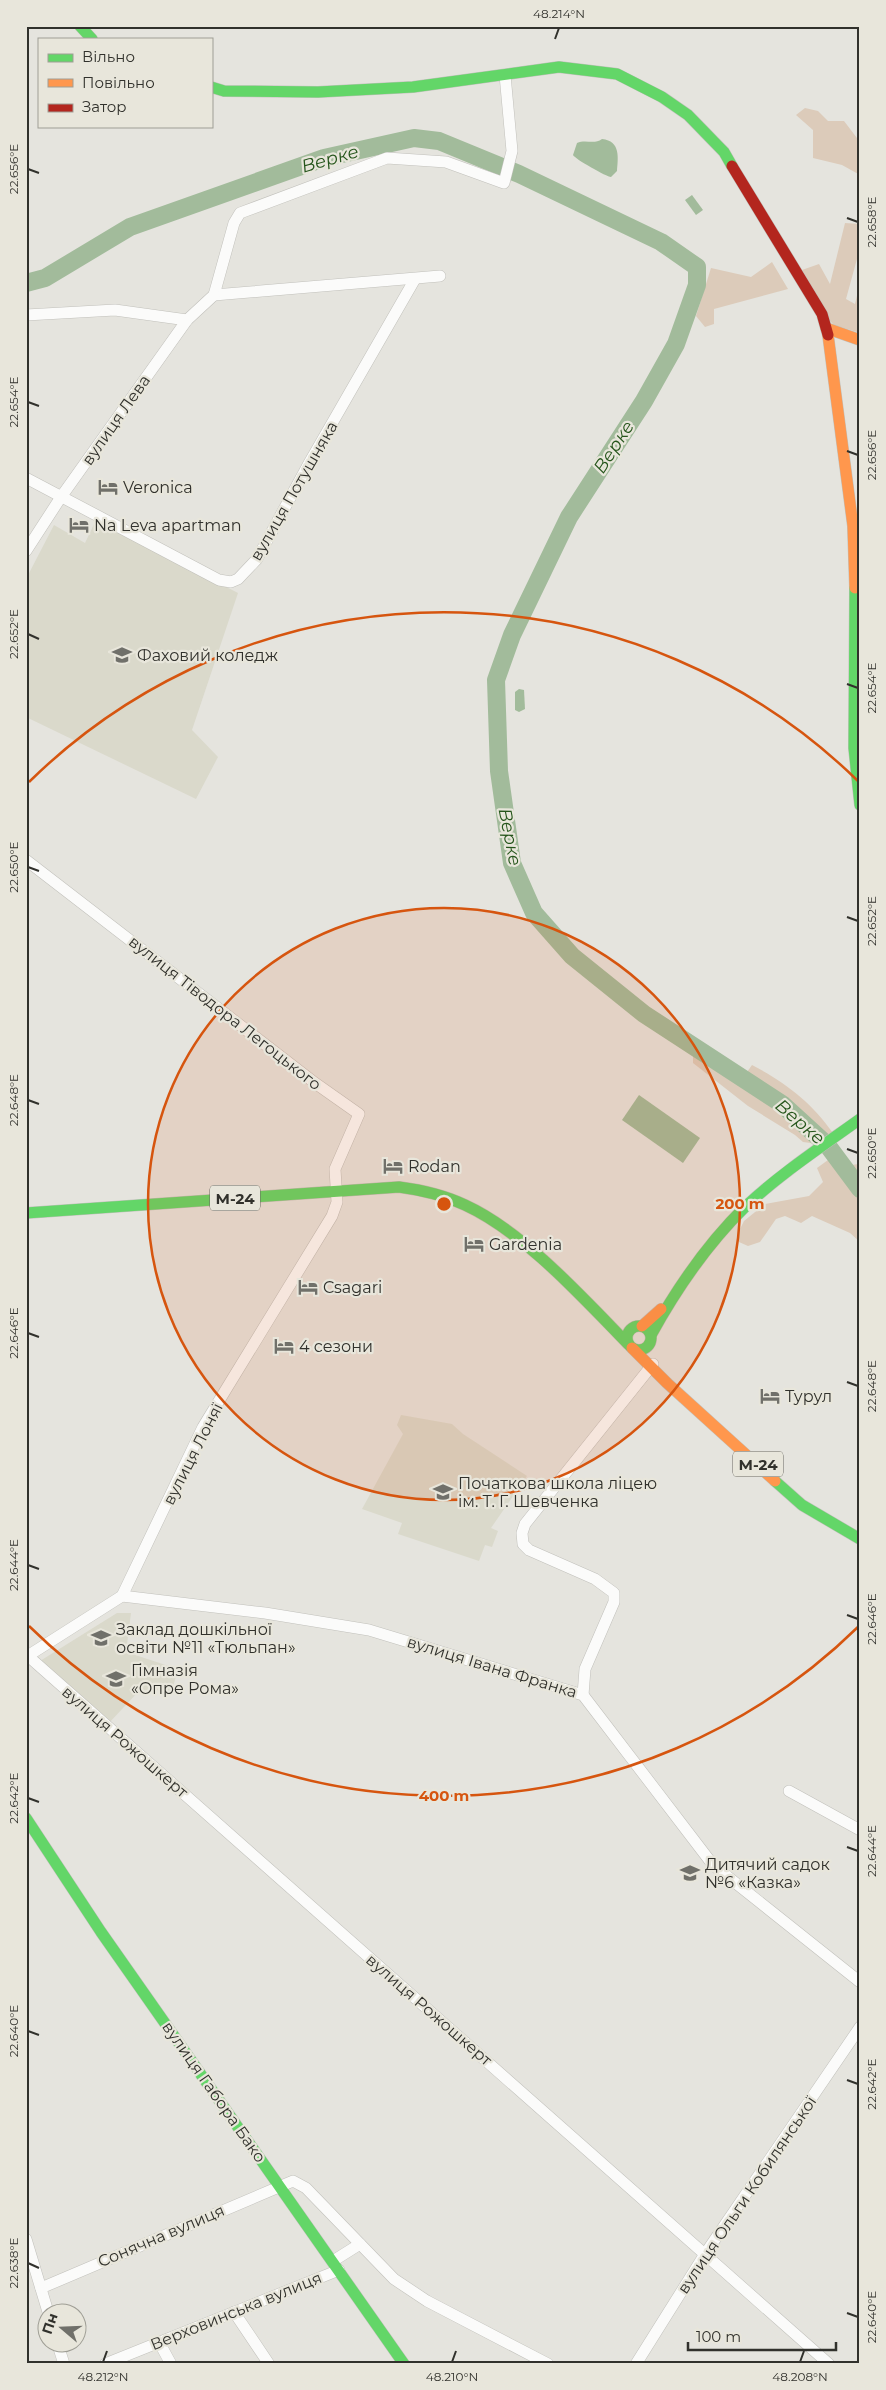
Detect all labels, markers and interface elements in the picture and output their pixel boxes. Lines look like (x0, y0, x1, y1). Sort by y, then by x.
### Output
text: 48.214°N (533, 6, 585, 21)
legend (38, 38, 212, 128)
text: Вільно (82, 47, 135, 66)
text: Повільно (82, 73, 155, 92)
text: Затор (82, 97, 127, 116)
water label: Верке (299, 140, 361, 178)
text: 22.656°E (6, 144, 21, 194)
text: 22.658°E (864, 197, 879, 247)
street label: вулиця Лева (78, 371, 154, 469)
text: 22.654°E (6, 377, 21, 427)
water label: Верке (589, 416, 639, 478)
street label: вулиця Потушняка (246, 418, 342, 564)
text: 22.656°E (864, 430, 879, 480)
hotel icon: Veronica (97, 476, 119, 498)
place label: Veronica (123, 478, 193, 497)
hotel icon: Na Leva apartman (68, 514, 90, 536)
place label: Na Leva apartman (94, 516, 242, 535)
text: 22.652°E (6, 609, 21, 659)
school or university icon: Фаховий коледж (111, 644, 133, 666)
place label: Фаховий коледж (137, 646, 278, 665)
text: 22.654°E (864, 663, 879, 713)
water label: Верке (494, 806, 526, 868)
text: 22.650°E (6, 841, 21, 893)
text: 22.652°E (864, 896, 879, 946)
street label: вулиця Тіводора Легоцького (125, 932, 325, 1094)
text: 22.648°E (6, 1074, 21, 1126)
water label: Верке (771, 1094, 829, 1150)
text: 22.650°E (864, 1127, 879, 1179)
hotel icon: Rodan (382, 1155, 404, 1177)
place label: Rodan (408, 1157, 461, 1176)
road number: М-24 (210, 1186, 260, 1210)
text: 200 m (715, 1194, 765, 1213)
centre of rings (435, 1195, 453, 1213)
hotel icon: Gardenia (463, 1233, 485, 1255)
place label: Gardenia (489, 1235, 562, 1254)
hotel icon: Csagari (297, 1276, 319, 1298)
place label: Csagari (323, 1278, 382, 1297)
text: 22.646°E (6, 1307, 21, 1359)
hotel icon: 4 сезони (273, 1335, 295, 1357)
place label: 4 сезони (299, 1337, 373, 1356)
text: 22.648°E (864, 1360, 879, 1412)
hotel icon: Турул (759, 1385, 781, 1407)
place label: Турул (785, 1387, 832, 1406)
street label: вулиця Лоняї (159, 1400, 227, 1508)
road number: М-24 (733, 1452, 783, 1476)
place label: Початкова школа ліцею ім. Т. Г. Шевченка (458, 1474, 657, 1511)
school or university icon: Початкова школа ліцею ім. Т. Г. Шевченка (432, 1481, 454, 1503)
text: 22.644°E (6, 1539, 21, 1591)
text: 22.646°E (864, 1593, 879, 1645)
place label: Заклад дошкільної освіти №11 «Тюльпан» (116, 1620, 296, 1657)
school or university icon: Заклад дошкільної освіти №11 «Тюльпан» (90, 1627, 112, 1649)
street label: вулиця Івана Франка (405, 1632, 579, 1702)
place label: Гімназія «Опре Рома» (131, 1661, 239, 1698)
school or university icon: Гімназія «Опре Рома» (105, 1668, 127, 1690)
street label: вулиця Рожошкерт (58, 1682, 192, 1802)
text: 22.642°E (6, 1772, 21, 1824)
text: 400 m (419, 1786, 469, 1805)
text: 22.644°E (864, 1825, 879, 1877)
place label: Дитячий садок №6 «Казка» (705, 1855, 831, 1892)
school or university icon: Дитячий садок №6 «Казка» (679, 1862, 701, 1884)
street label: вулиця Рожошкерт (362, 1950, 496, 2070)
text: 22.640°E (6, 2005, 21, 2057)
street label: вулиця Габора Бако (158, 2018, 270, 2166)
text: 22.642°E (864, 2058, 879, 2110)
street label: вулиця Ольги Кобилянської (674, 2093, 820, 2297)
street label: Сонячна вулиця (95, 2201, 227, 2271)
text: 22.638°E (6, 2238, 21, 2288)
street label: Верховинська вулиця (148, 2268, 324, 2354)
text: 22.640°E (864, 2291, 879, 2343)
north arrow (38, 2302, 88, 2352)
text: Пн (38, 2311, 62, 2337)
scale bar (688, 2320, 836, 2352)
text: 100 m (696, 2327, 741, 2346)
text: 48.212°N (77, 2369, 129, 2384)
text: 48.210°N (426, 2369, 478, 2384)
text: 48.208°N (772, 2369, 828, 2384)

